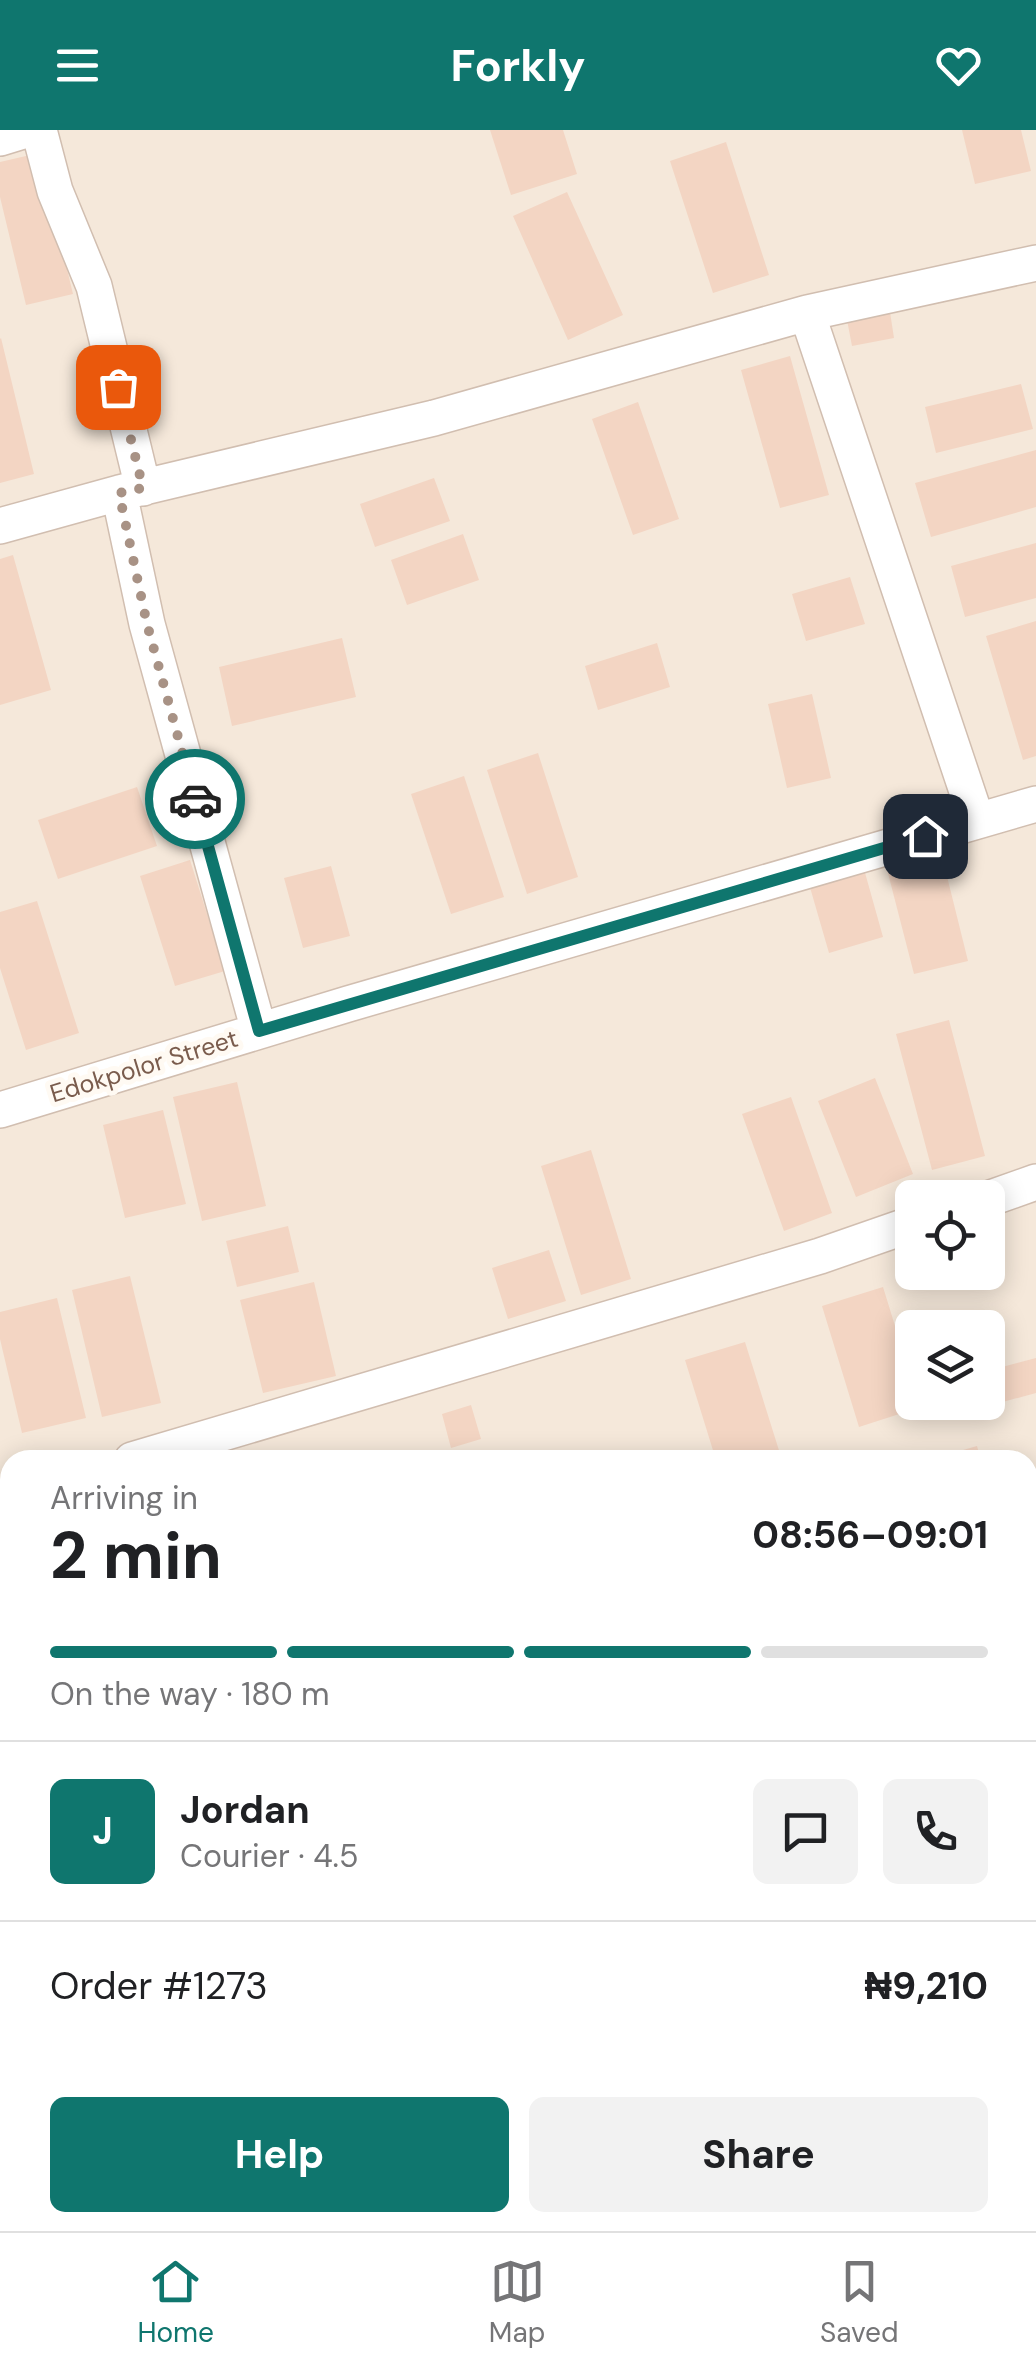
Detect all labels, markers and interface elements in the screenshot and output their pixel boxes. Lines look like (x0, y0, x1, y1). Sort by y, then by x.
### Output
text: Forkly (451, 36, 585, 95)
icon: menu (50, 38, 105, 93)
icon: heart (931, 38, 986, 93)
pin (76, 345, 161, 430)
icon: bag (91, 360, 146, 415)
courier (145, 749, 245, 849)
icon: car (168, 772, 223, 827)
pin (883, 794, 968, 879)
icon: home (898, 809, 953, 864)
street label: Edokpolor Street (46, 1022, 242, 1110)
map controls (895, 1180, 1005, 1420)
button: locate (895, 1180, 1005, 1290)
button: layers (895, 1310, 1005, 1420)
text: Arriving in (50, 1477, 198, 1519)
text: 08:56–09:01 (752, 1510, 988, 1560)
text: 2 min (50, 1514, 222, 1598)
text: On the way · 180 m (50, 1673, 330, 1715)
button: chat (753, 1779, 858, 1884)
button: phone (883, 1779, 988, 1884)
text: Jordan (180, 1785, 310, 1835)
text: J (92, 1806, 113, 1856)
text: Courier · 4.5 (180, 1835, 358, 1877)
text: Order #1273 (50, 1961, 268, 2011)
text: ₦9,210 (865, 1961, 988, 2011)
button: Help (50, 2097, 509, 2212)
button: Share (529, 2097, 988, 2212)
tab: Home (137, 2254, 214, 2351)
tab: Map (489, 2254, 545, 2351)
tab: Saved (820, 2254, 899, 2351)

